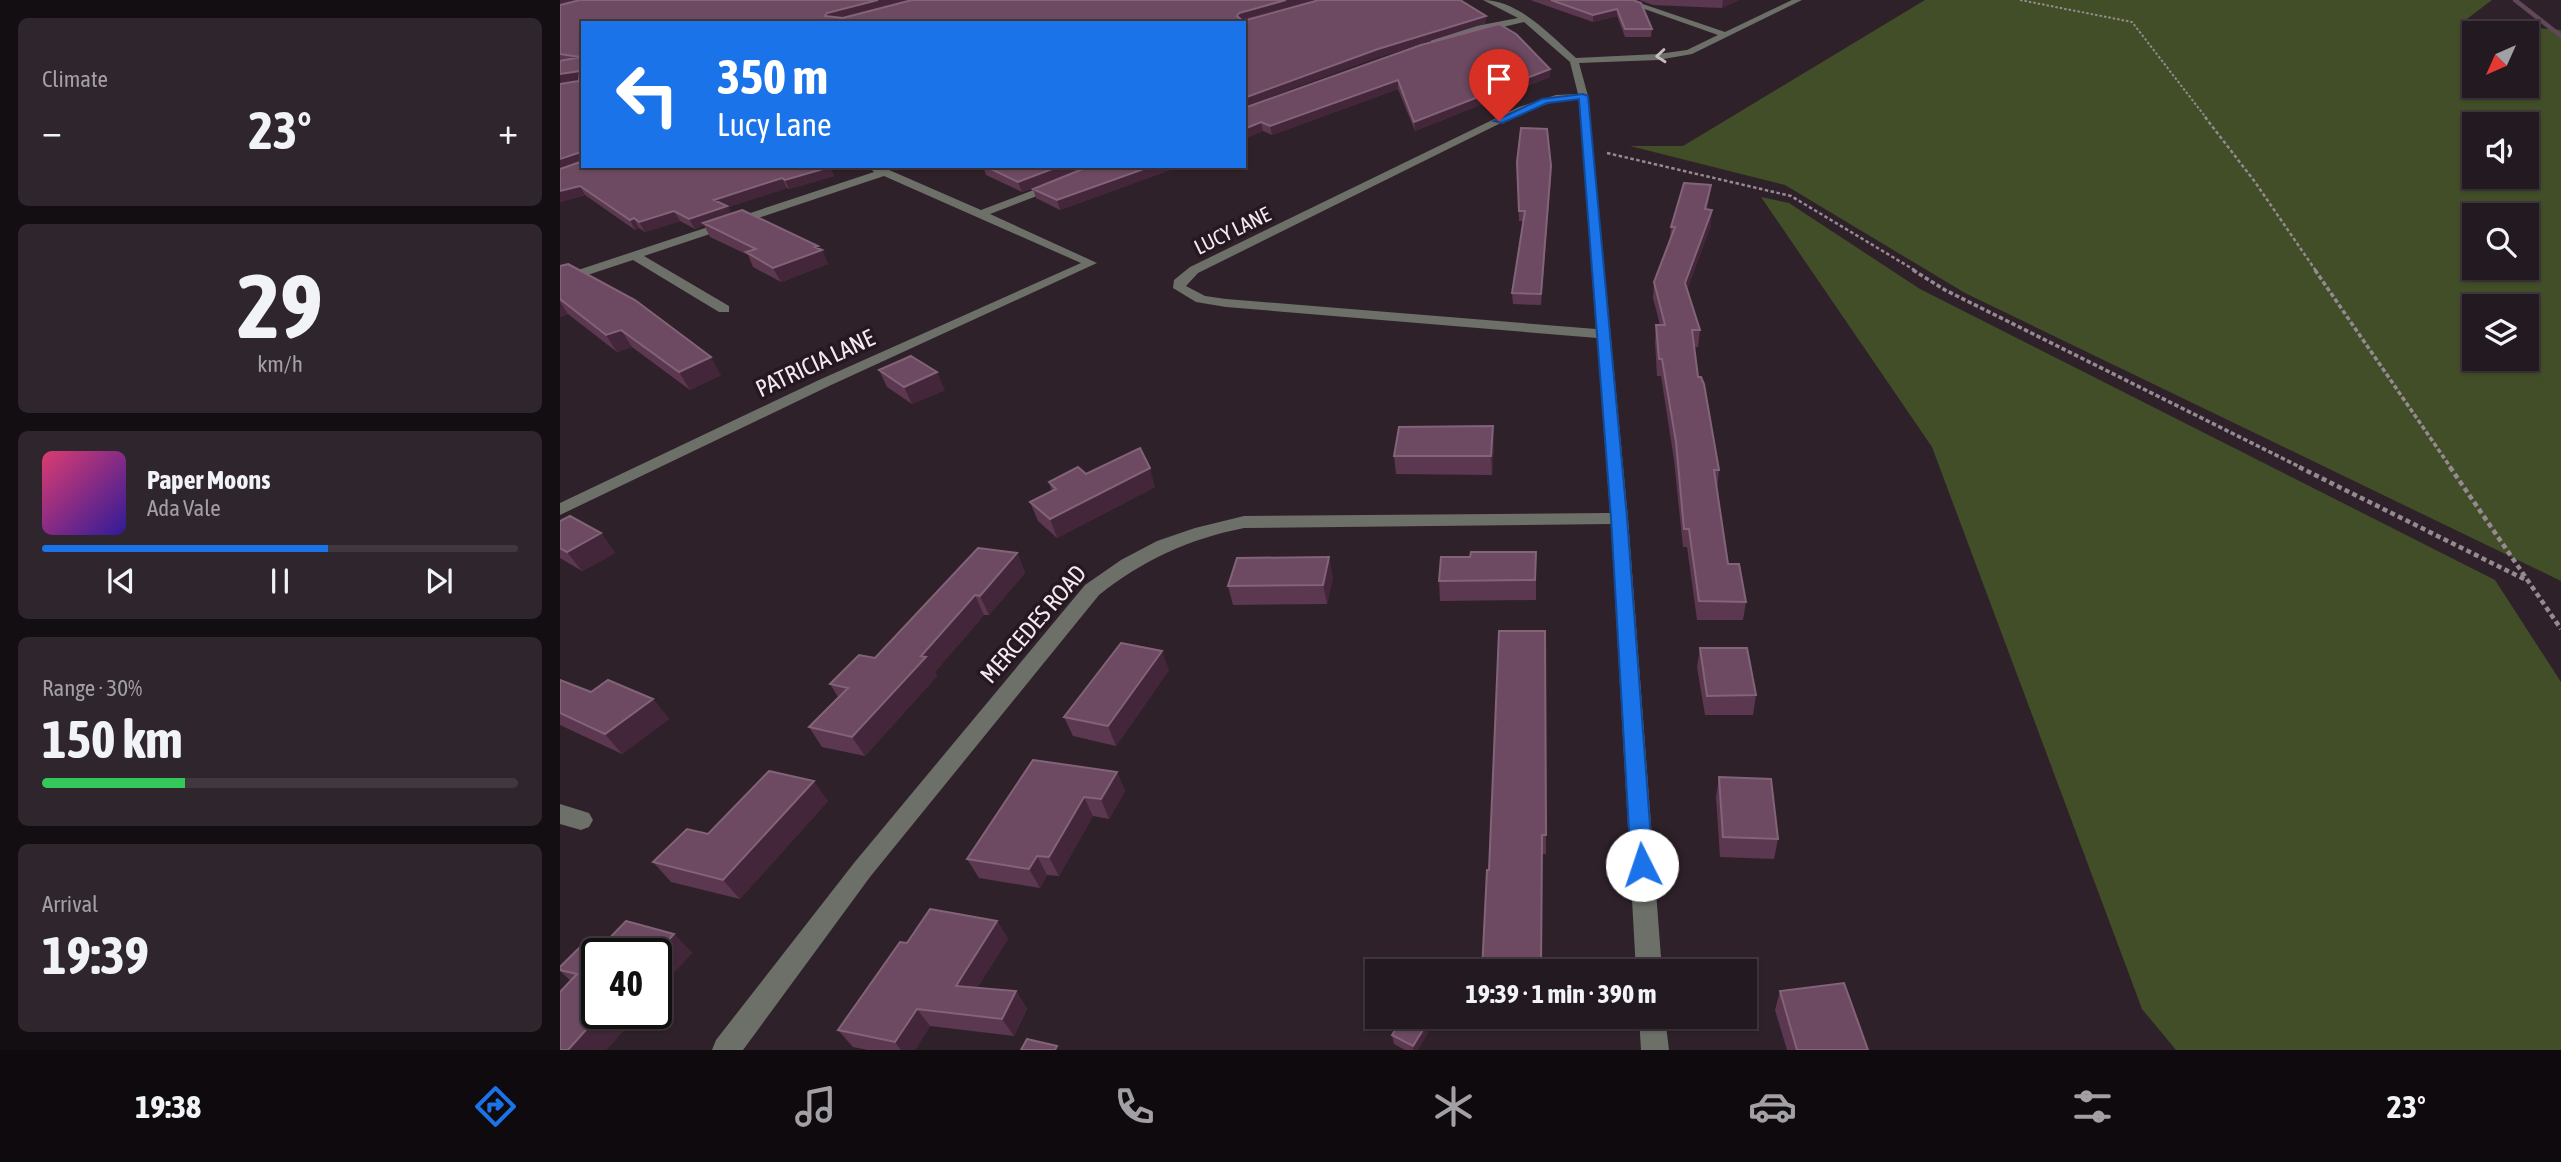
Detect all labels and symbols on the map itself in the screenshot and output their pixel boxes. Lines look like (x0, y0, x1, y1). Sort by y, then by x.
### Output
north arrow (2462, 21, 2539, 98)
one-way arrow (1655, 48, 1666, 63)
pin (1469, 49, 1529, 121)
street label: LUCY LANE (1190, 201, 1274, 259)
street label: PATRICIA LANE (751, 324, 879, 402)
street label: MERCEDES ROAD (975, 560, 1091, 688)
position arrow (1605, 828, 1679, 902)
speed limit sign: 40 (581, 938, 672, 1029)

